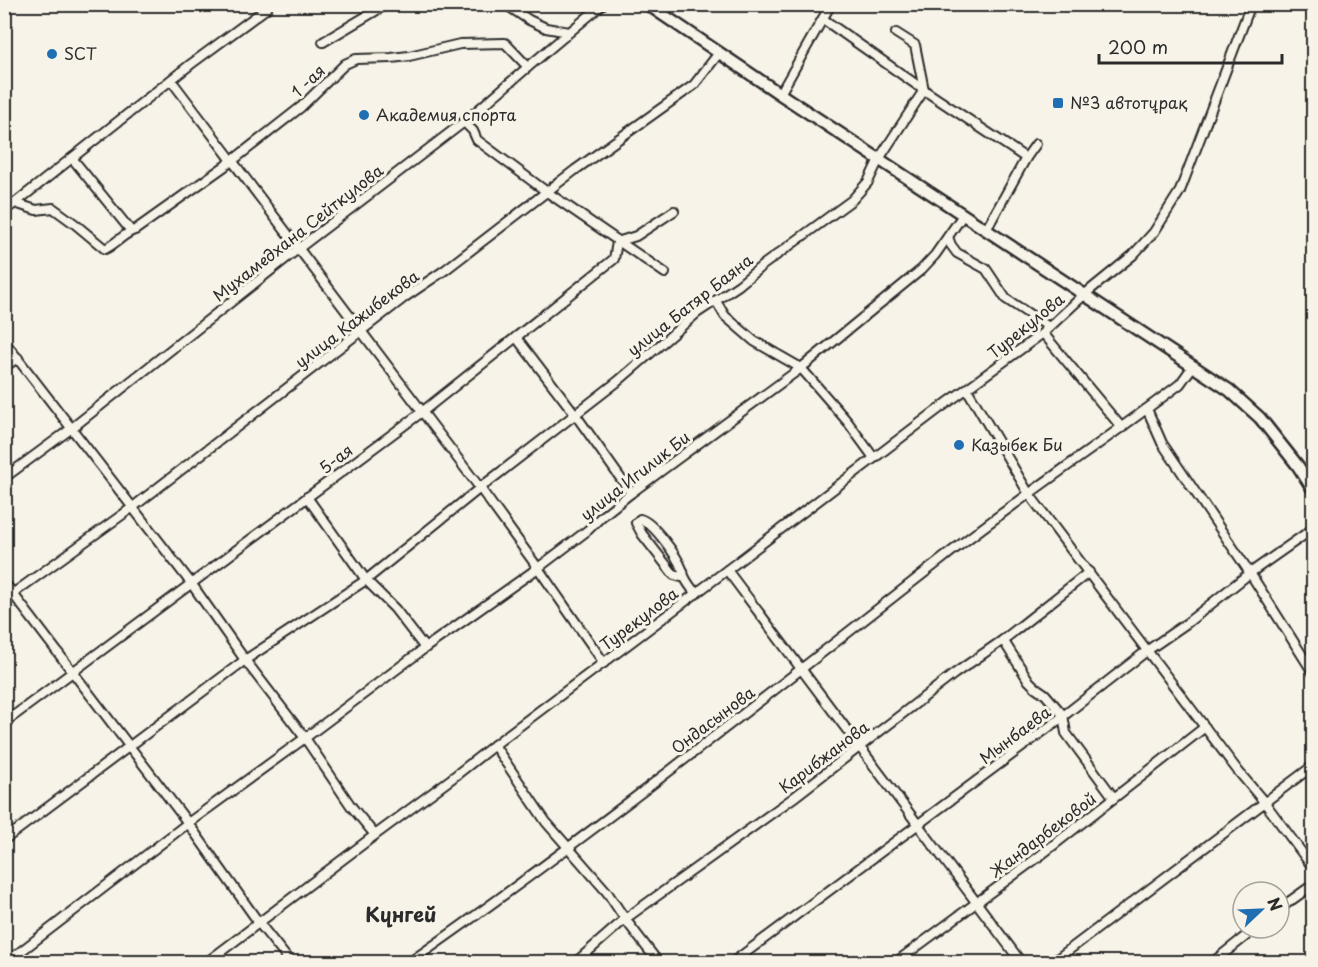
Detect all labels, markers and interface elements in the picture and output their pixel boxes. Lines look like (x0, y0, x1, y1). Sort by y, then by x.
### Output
scale bar (1099, 27, 1282, 65)
text: 200 m (1108, 33, 1168, 60)
place label: SCT (64, 41, 97, 65)
marker: SCT (45, 47, 59, 61)
street label: 1 -ая (285, 58, 330, 102)
place label: №3 автотұрақ (1070, 90, 1188, 114)
marker: №3 автотұрақ (1051, 96, 1065, 110)
place label: Академия спорта (376, 102, 517, 126)
marker: Академия спорта (357, 108, 371, 122)
street label: Мухамедхана Сейткулова (207, 158, 388, 306)
street label: улица Батяр Баяна (621, 247, 757, 361)
street label: улица Кажибекова (289, 263, 424, 373)
street label: Турекулова (982, 287, 1069, 364)
street label: улица Игилик Би (574, 425, 694, 526)
place label: Казыбек Би (971, 432, 1063, 456)
street label: 5-ая (314, 438, 357, 479)
marker: Казыбек Би (952, 438, 966, 452)
street label: Турекулова (594, 581, 683, 656)
street label: Ондасынова (666, 680, 759, 759)
street label: Мынбаева (974, 699, 1055, 769)
street label: Карибжанова (773, 714, 874, 798)
street label: Жандарбековой (984, 786, 1101, 882)
north arrow (1231, 880, 1291, 940)
text: N (1262, 893, 1289, 914)
district label: Күнгей (365, 899, 437, 929)

